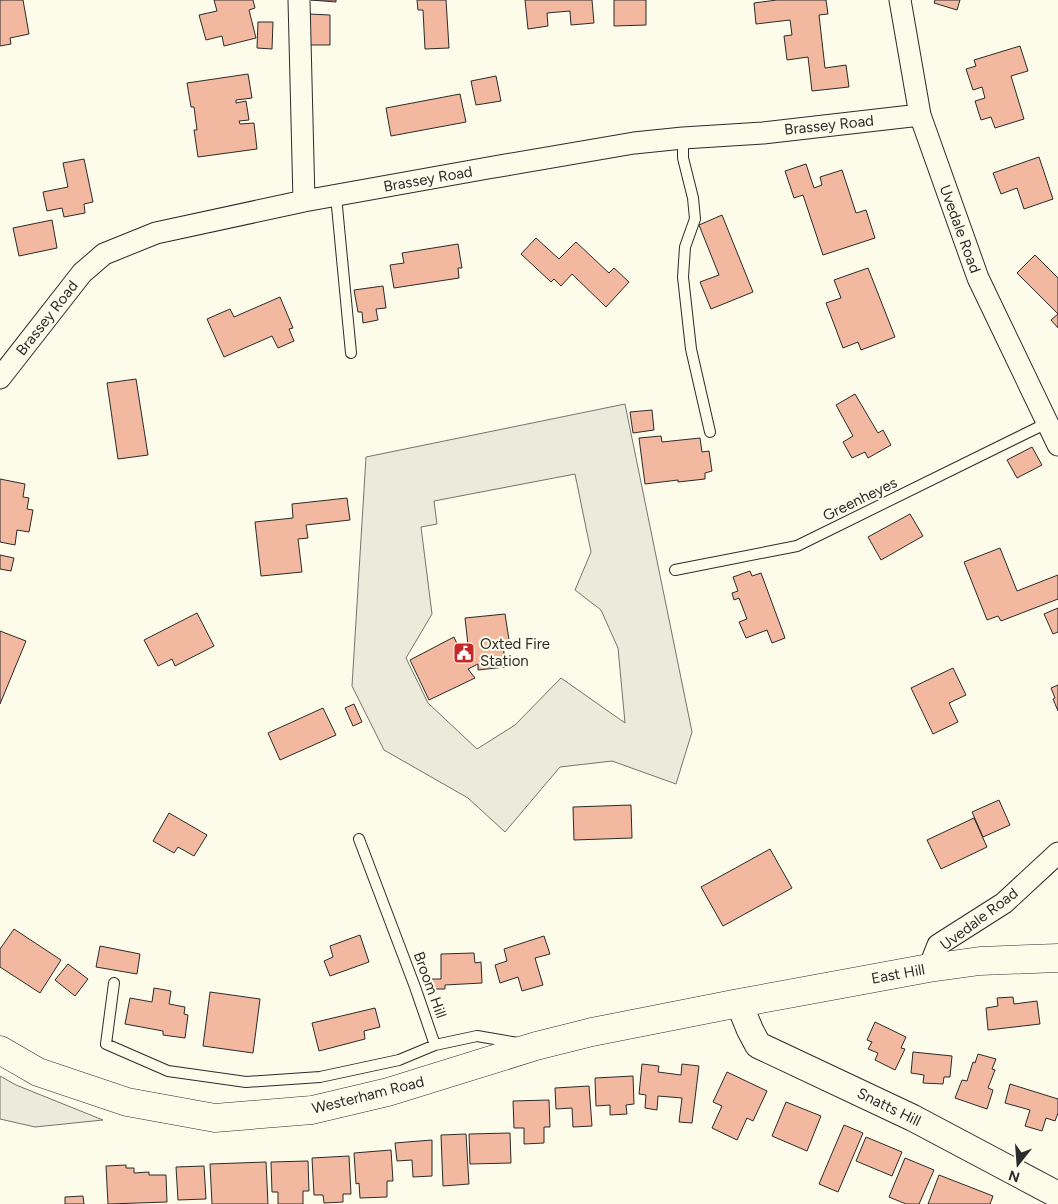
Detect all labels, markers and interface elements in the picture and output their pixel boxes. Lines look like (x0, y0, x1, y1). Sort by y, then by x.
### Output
street label: Brassey Road (783, 111, 875, 139)
street label: Brassey Road (382, 162, 474, 196)
street label: Uvedale Road (936, 182, 984, 276)
street label: Brassey Road (12, 277, 82, 359)
street label: Greenheyes (820, 473, 900, 525)
place label: Oxted Fire Station (480, 635, 550, 670)
public building icon: Oxted Fire Station (452, 641, 476, 665)
street label: Uvedale Road (937, 884, 1021, 954)
street label: Broom Hill (410, 949, 450, 1021)
street label: East Hill (870, 960, 926, 988)
street label: Westerham Road (310, 1072, 426, 1118)
street label: Snatts Hill (854, 1084, 924, 1130)
north arrow (993, 1139, 1043, 1189)
text: N (1007, 1166, 1022, 1186)

